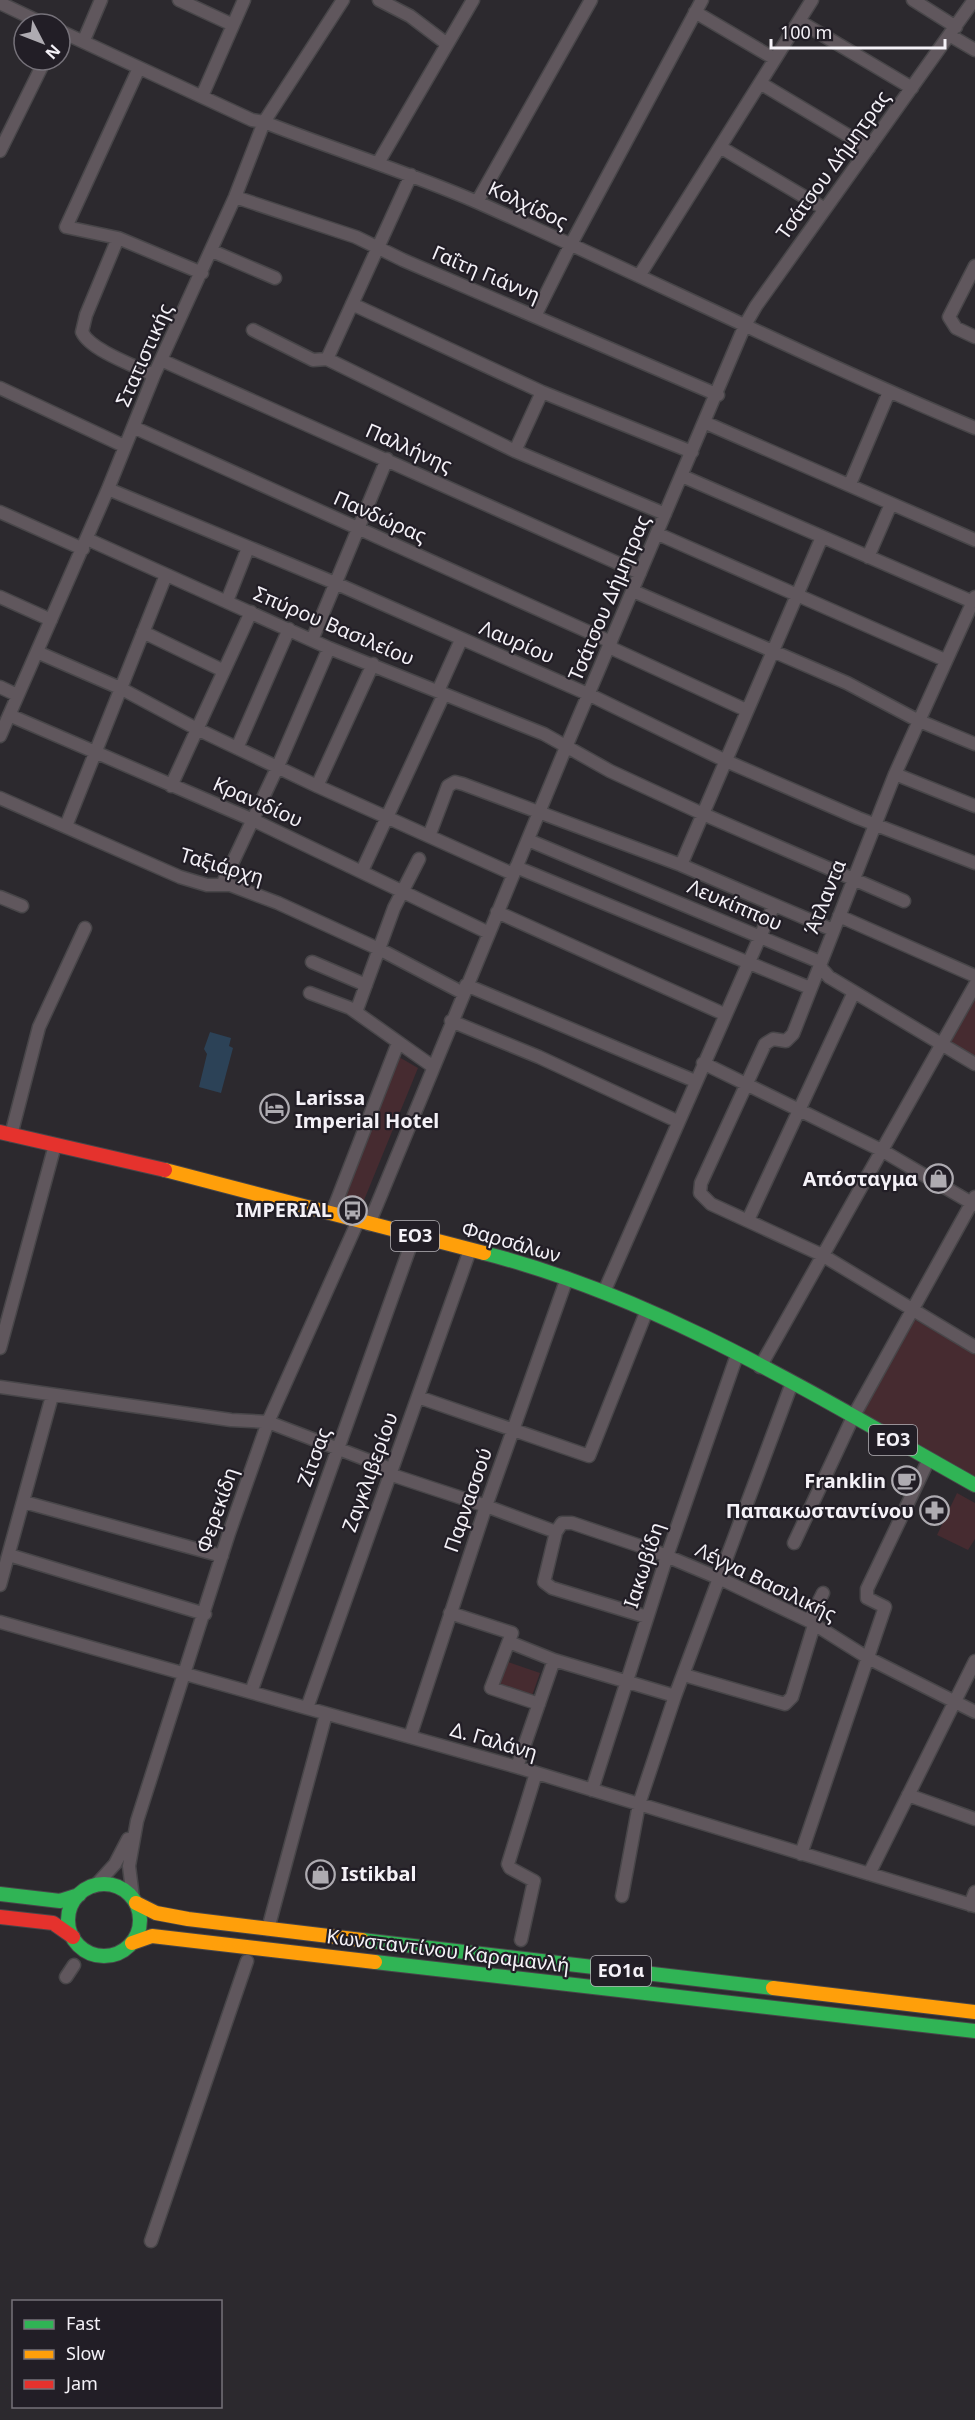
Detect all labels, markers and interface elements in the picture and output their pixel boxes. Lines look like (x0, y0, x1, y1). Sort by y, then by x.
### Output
north arrow (12, 12, 72, 72)
scale bar (771, 12, 945, 50)
text: 100 m (780, 20, 832, 44)
text: N (41, 40, 66, 64)
street label: Τσάτσου Δήμητρας (769, 85, 896, 245)
street label: Κολχίδος (484, 174, 573, 235)
street label: Γαΐτη Γιάννη (428, 239, 544, 308)
street label: Στατιστικής (109, 299, 178, 411)
street label: Παλλήνης (362, 416, 457, 479)
street label: Πανδώρας (330, 484, 431, 549)
street label: Τσάτσου Δήμητρας (561, 510, 656, 685)
street label: Σπύρου Βασιλείου (250, 580, 419, 672)
street label: Λαυρίου (476, 614, 559, 669)
street label: Κρανιδίου (209, 770, 307, 833)
street label: Ταξιάρχη (177, 841, 267, 890)
street label: Άτλαντα (797, 855, 852, 938)
street label: Λευκίππου (684, 872, 787, 937)
place label: Larissa Imperial Hotel (295, 1084, 439, 1134)
hotel icon: Larissa Imperial Hotel (258, 1093, 290, 1125)
shop icon: Απόσταγμα (923, 1163, 955, 1195)
place label: Απόσταγμα (803, 1165, 918, 1192)
bus stop icon: IMPERIAL (337, 1194, 369, 1226)
place label: IMPERIAL (236, 1196, 332, 1223)
street label: Φαρσάλων (459, 1215, 564, 1269)
road number: ΕΟ3 (391, 1221, 439, 1251)
street label: Ζαγκλιβερίου (335, 1408, 404, 1536)
street label: Ζίτσας (290, 1423, 337, 1490)
road number: ΕΟ3 (869, 1425, 917, 1455)
street label: Παρνασσού (437, 1444, 498, 1556)
street label: Φερεκίδη (189, 1464, 244, 1556)
cafe icon: Franklin (891, 1465, 923, 1497)
place label: Franklin (804, 1467, 886, 1494)
pharmacy icon: Παπακωσταντίνου (919, 1495, 951, 1527)
place label: Παπακωσταντίνου (726, 1497, 914, 1524)
street label: Ιακωβίδη (617, 1519, 670, 1611)
street label: Λέγγα Βασιλικής (691, 1536, 841, 1627)
street label: Δ. Γαλάνη (447, 1715, 541, 1766)
shop icon: Istikbal (304, 1858, 336, 1890)
place label: Istikbal (341, 1860, 416, 1887)
street label: Κωνσταντίνου Καραμανλή (325, 1922, 571, 1979)
road number: ΕΟ1α (591, 1956, 651, 1986)
legend (12, 2300, 222, 2408)
text: Fast (66, 2311, 101, 2335)
text: Slow (66, 2341, 105, 2365)
text: Jam (64, 2371, 98, 2395)

